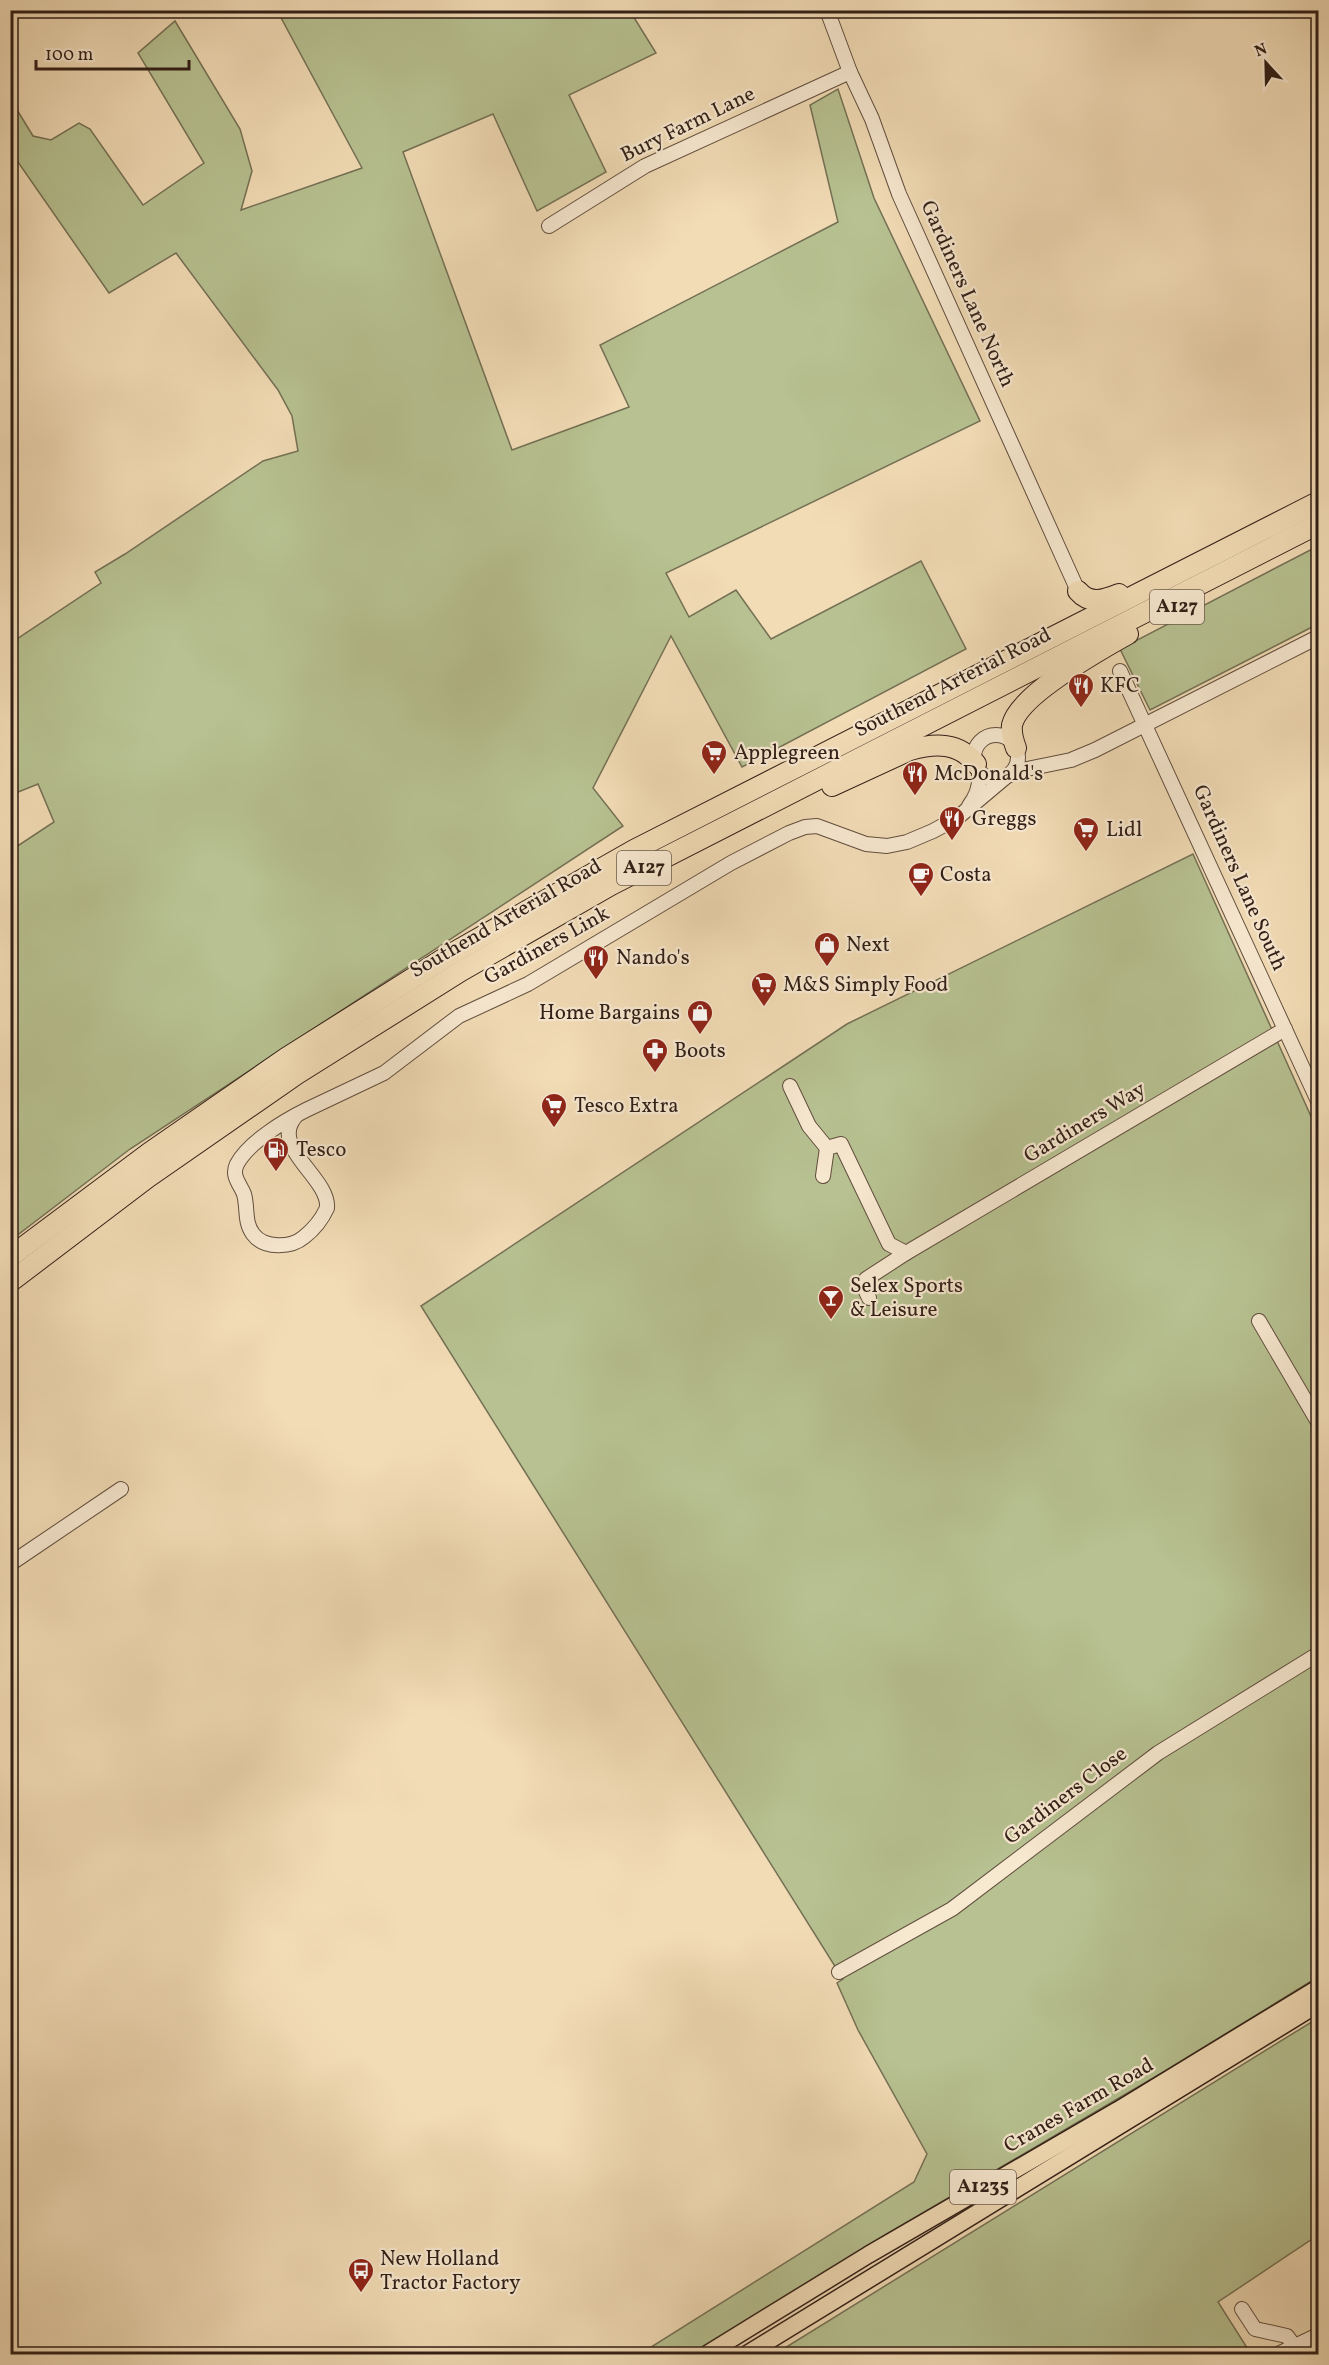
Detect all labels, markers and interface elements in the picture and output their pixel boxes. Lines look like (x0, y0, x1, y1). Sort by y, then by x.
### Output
scale bar (36, 33, 189, 71)
north arrow (1236, 33, 1296, 93)
text: N (1252, 38, 1271, 63)
text: 100 m (45, 43, 94, 68)
street label: Bury Farm Lane (616, 80, 760, 170)
street label: Gardiners Lane North (913, 196, 1021, 392)
road number: A127 (1150, 590, 1204, 624)
street label: Southend Arterial Road (850, 621, 1056, 745)
restaurant icon: KFC (1066, 671, 1096, 709)
place label: KFC (1100, 672, 1140, 701)
supermarket icon: Applegreen (699, 738, 729, 776)
place label: Applegreen (734, 739, 840, 768)
restaurant icon: McDonald's (900, 759, 930, 797)
place label: McDonald's (934, 760, 1043, 789)
street label: Gardiners Lane South (1185, 780, 1293, 976)
restaurant icon: Greggs (937, 804, 967, 842)
place label: Greggs (972, 805, 1037, 834)
supermarket icon: Lidl (1071, 815, 1101, 853)
place label: Lidl (1106, 816, 1142, 845)
road number: A127 (617, 851, 671, 885)
street label: Southend Arterial Road (405, 852, 607, 986)
cafe icon: Costa (906, 860, 936, 898)
place label: Costa (940, 861, 992, 890)
street label: Gardiners Link (479, 899, 615, 992)
shop icon: Next (812, 930, 842, 968)
place label: Next (846, 931, 890, 960)
restaurant icon: Nando's (581, 943, 611, 981)
place label: Nando's (616, 944, 690, 973)
supermarket icon: M&S Simply Food (749, 970, 779, 1008)
place label: M&S Simply Food (783, 971, 948, 1000)
shop icon: Home Bargains (685, 998, 715, 1036)
place label: Home Bargains (539, 999, 680, 1028)
pharmacy icon: Boots (640, 1036, 670, 1074)
place label: Boots (674, 1037, 726, 1066)
street label: Gardiners Way (1019, 1075, 1152, 1171)
supermarket icon: Tesco Extra (539, 1091, 569, 1129)
place label: Tesco Extra (574, 1092, 679, 1121)
fuel station icon: Tesco (261, 1135, 291, 1173)
place label: Tesco (296, 1136, 346, 1165)
place label: Selex Sports & Leisure (850, 1272, 963, 1325)
bar icon: Selex Sports & Leisure (816, 1283, 846, 1321)
street label: Gardiners Close (998, 1740, 1134, 1852)
street label: Cranes Farm Road (999, 2051, 1159, 2161)
road number: A1235 (950, 2170, 1016, 2204)
place label: New Holland Tractor Factory (380, 2245, 521, 2298)
bus stop icon: New Holland Tractor Factory (346, 2256, 376, 2294)

